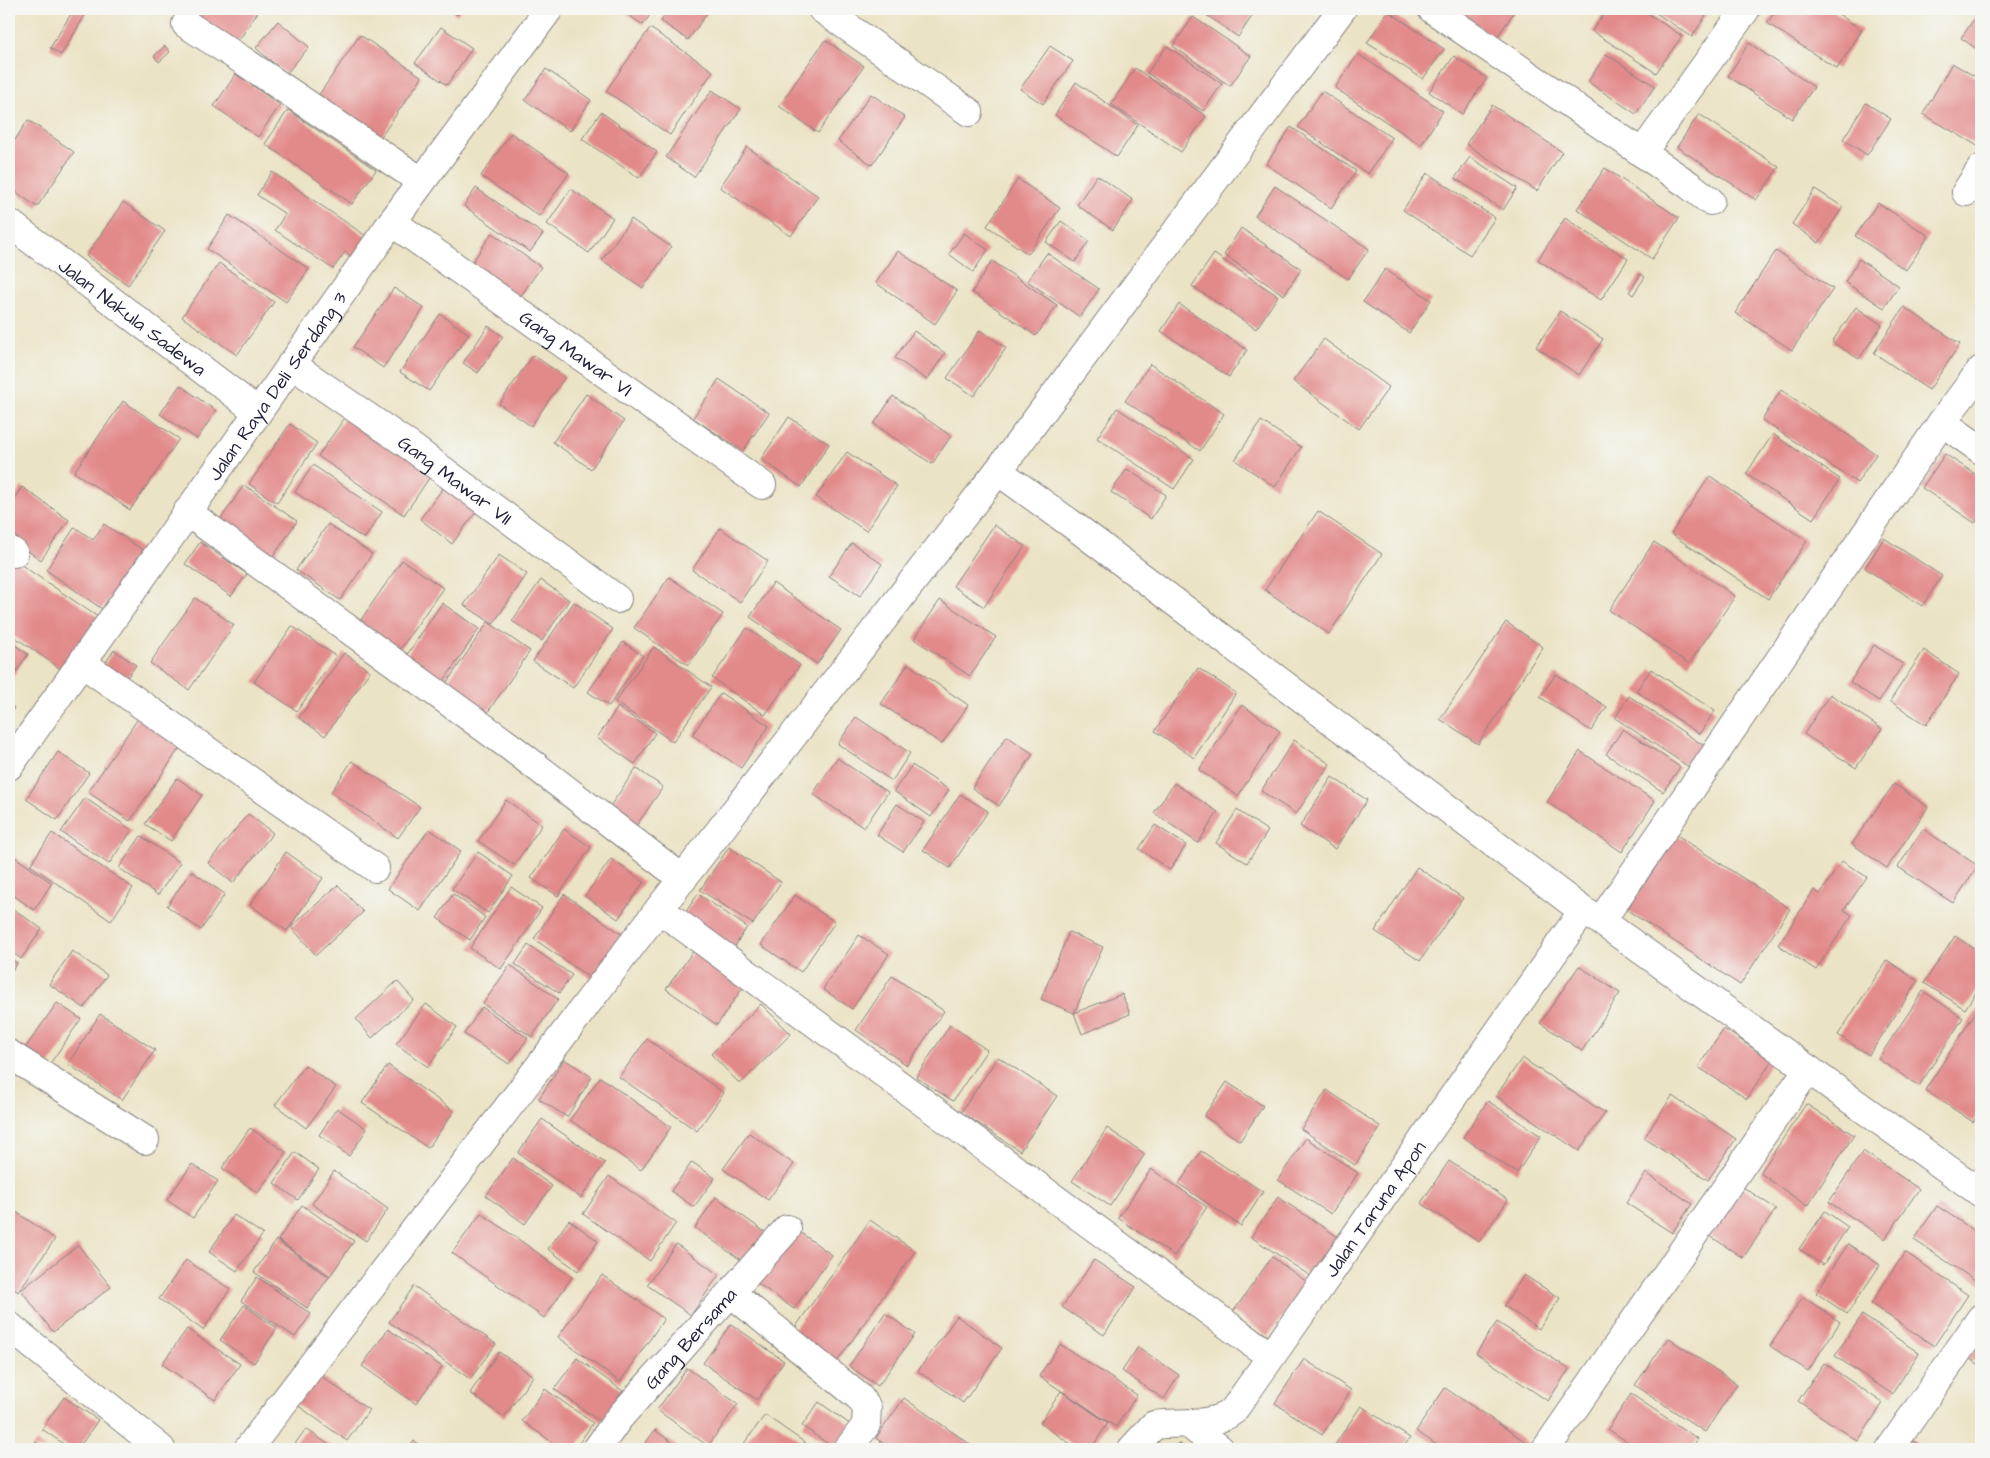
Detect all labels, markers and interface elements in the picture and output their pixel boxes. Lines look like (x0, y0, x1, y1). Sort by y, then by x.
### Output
street label: Jalan Nakula Sadewa (52, 253, 212, 383)
street label: Jalan Raya Deli Serdang 3 (202, 286, 354, 487)
street label: Gang Mawar VI (513, 305, 637, 404)
street label: Gang Mawar VII (392, 430, 517, 532)
street label: Jalan Taruna Apon (1319, 1136, 1433, 1283)
street label: Gang Bersama (639, 1282, 744, 1396)

